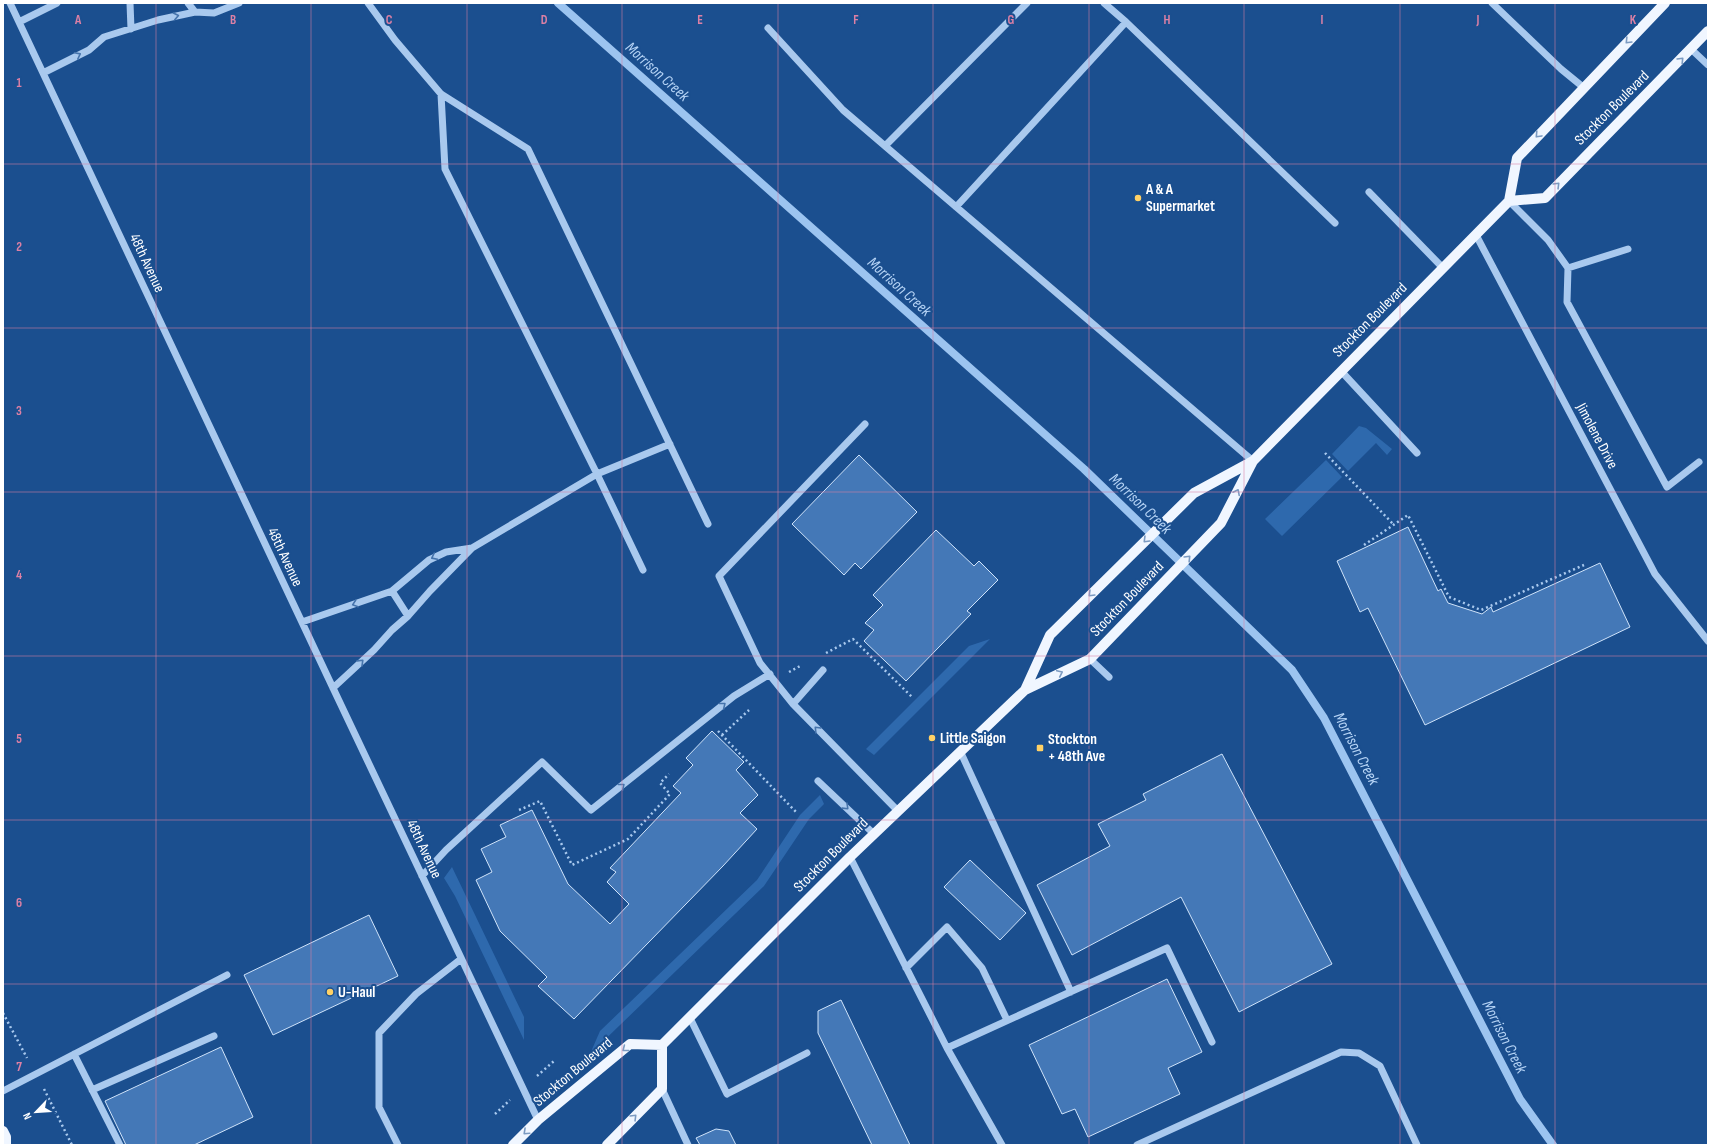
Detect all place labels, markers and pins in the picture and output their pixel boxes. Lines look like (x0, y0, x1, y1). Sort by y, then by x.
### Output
place label: A & A Supermarket (1145, 180, 1215, 216)
marker: A & A Supermarket (1133, 193, 1143, 203)
place label: Little Saigon (940, 729, 1006, 748)
place label: Stockton + 48th Ave (1048, 730, 1105, 766)
marker: Little Saigon (927, 733, 937, 743)
marker: Stockton + 48th Ave (1035, 743, 1045, 753)
place label: U-Haul (338, 983, 375, 1002)
marker: U-Haul (325, 987, 335, 997)

